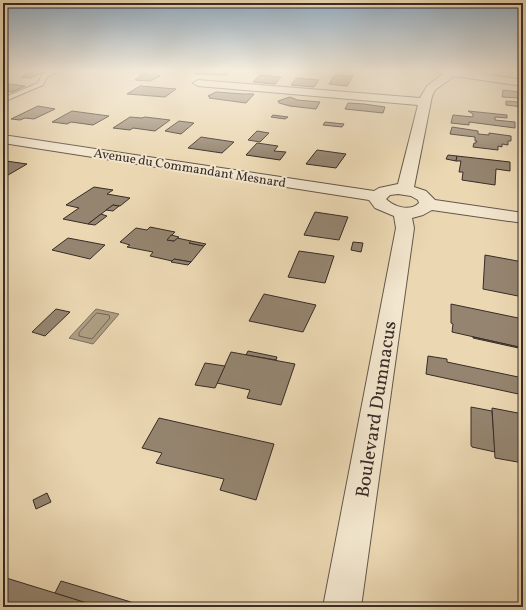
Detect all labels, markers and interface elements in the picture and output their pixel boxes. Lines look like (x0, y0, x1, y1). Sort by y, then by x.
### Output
street label: Avenue du Commandant Mesnard (92, 145, 287, 193)
street label: Boulevard Dumnacus (350, 319, 404, 500)

